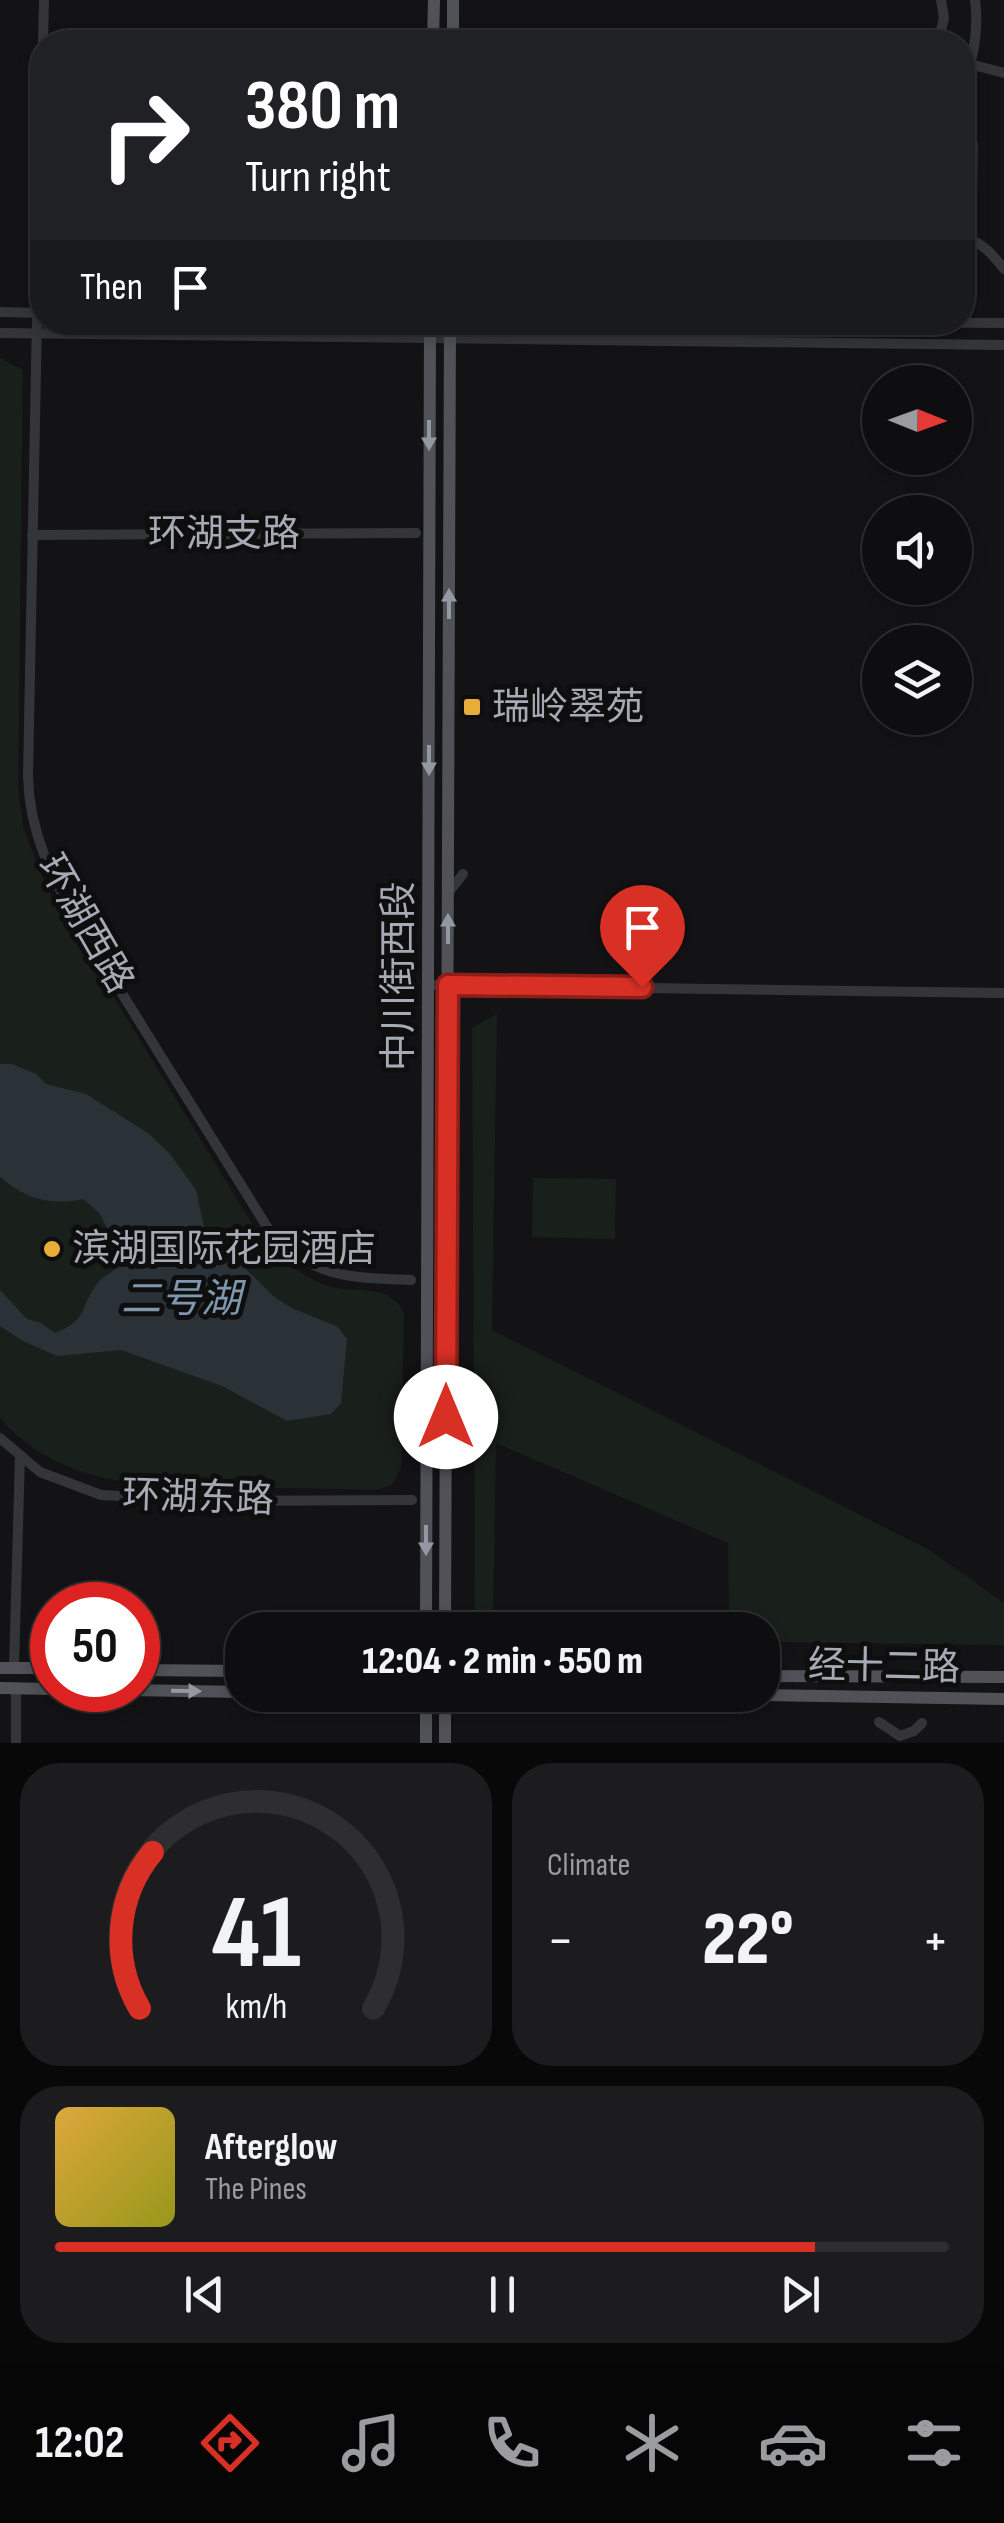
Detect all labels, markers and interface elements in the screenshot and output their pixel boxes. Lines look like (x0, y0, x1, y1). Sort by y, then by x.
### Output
text: 380 m (245, 65, 400, 149)
icon: right (80, 70, 210, 200)
text: Turn right (245, 150, 391, 205)
icon: arrive (163, 260, 218, 315)
text: Then (80, 265, 143, 310)
north arrow (862, 365, 972, 475)
map controls (862, 365, 972, 735)
one-way arrow (421, 420, 437, 452)
button: sound (862, 495, 972, 605)
street label: 环湖支路 (148, 512, 300, 557)
one-way arrow (441, 588, 457, 620)
button: layers (862, 625, 972, 735)
place label: 瑞岭翠苑 (492, 685, 644, 730)
marker: 瑞岭翠苑 (461, 696, 483, 718)
one-way arrow (421, 745, 437, 777)
street label: 环湖西路 (28, 847, 142, 1001)
street label: 中川街西段 (377, 881, 422, 1071)
pin (600, 885, 685, 988)
icon: arrive (615, 900, 670, 955)
one-way arrow (440, 913, 456, 945)
place label: 滨湖国际花园酒店 (72, 1227, 376, 1272)
marker: 滨湖国际花园酒店 (41, 1238, 63, 1260)
water label: 二号湖 (121, 1276, 247, 1324)
position arrow (394, 1365, 498, 1469)
street label: 环湖东路 (121, 1473, 275, 1523)
one-way arrow (418, 1525, 434, 1557)
speed limit sign: 50 (30, 1582, 160, 1712)
text: 12:04 · 2 min · 550 m (362, 1639, 643, 1684)
street label: 经十二路 (808, 1643, 960, 1691)
one-way arrow (171, 1683, 203, 1699)
text: Climate (547, 1846, 630, 1885)
text: 41 (211, 1872, 301, 1997)
text: 22° (702, 1895, 794, 1986)
text: − (547, 1908, 574, 1975)
text: + (922, 1908, 949, 1975)
text: km/h (225, 1986, 287, 2029)
text: Afterglow (205, 2125, 338, 2170)
text: The Pines (205, 2170, 307, 2209)
icon: previous (177, 2267, 232, 2322)
icon: pause (475, 2267, 530, 2322)
icon: next (773, 2267, 828, 2322)
icon: directions (195, 2408, 265, 2478)
icon: music (336, 2408, 406, 2478)
icon: phone (477, 2408, 547, 2478)
icon: climate (617, 2408, 687, 2478)
icon: car (758, 2408, 828, 2478)
icon: filters (899, 2408, 969, 2478)
text: 12:02 (35, 2416, 124, 2471)

